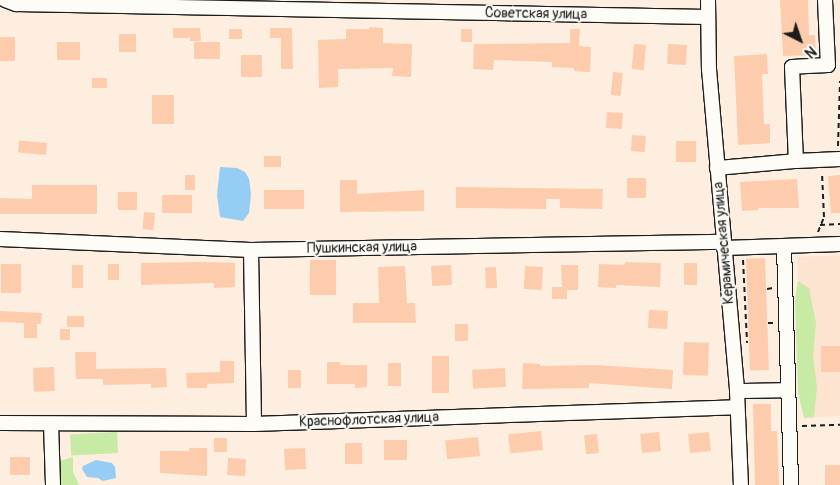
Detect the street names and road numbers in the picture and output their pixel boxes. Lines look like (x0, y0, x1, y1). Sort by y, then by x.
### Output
street label: Советская улица (485, 5, 587, 23)
street label: Керамическая улица (710, 181, 738, 305)
street label: Пушкинская улица (307, 239, 417, 257)
street label: Краснофлотская улица (299, 409, 439, 431)

